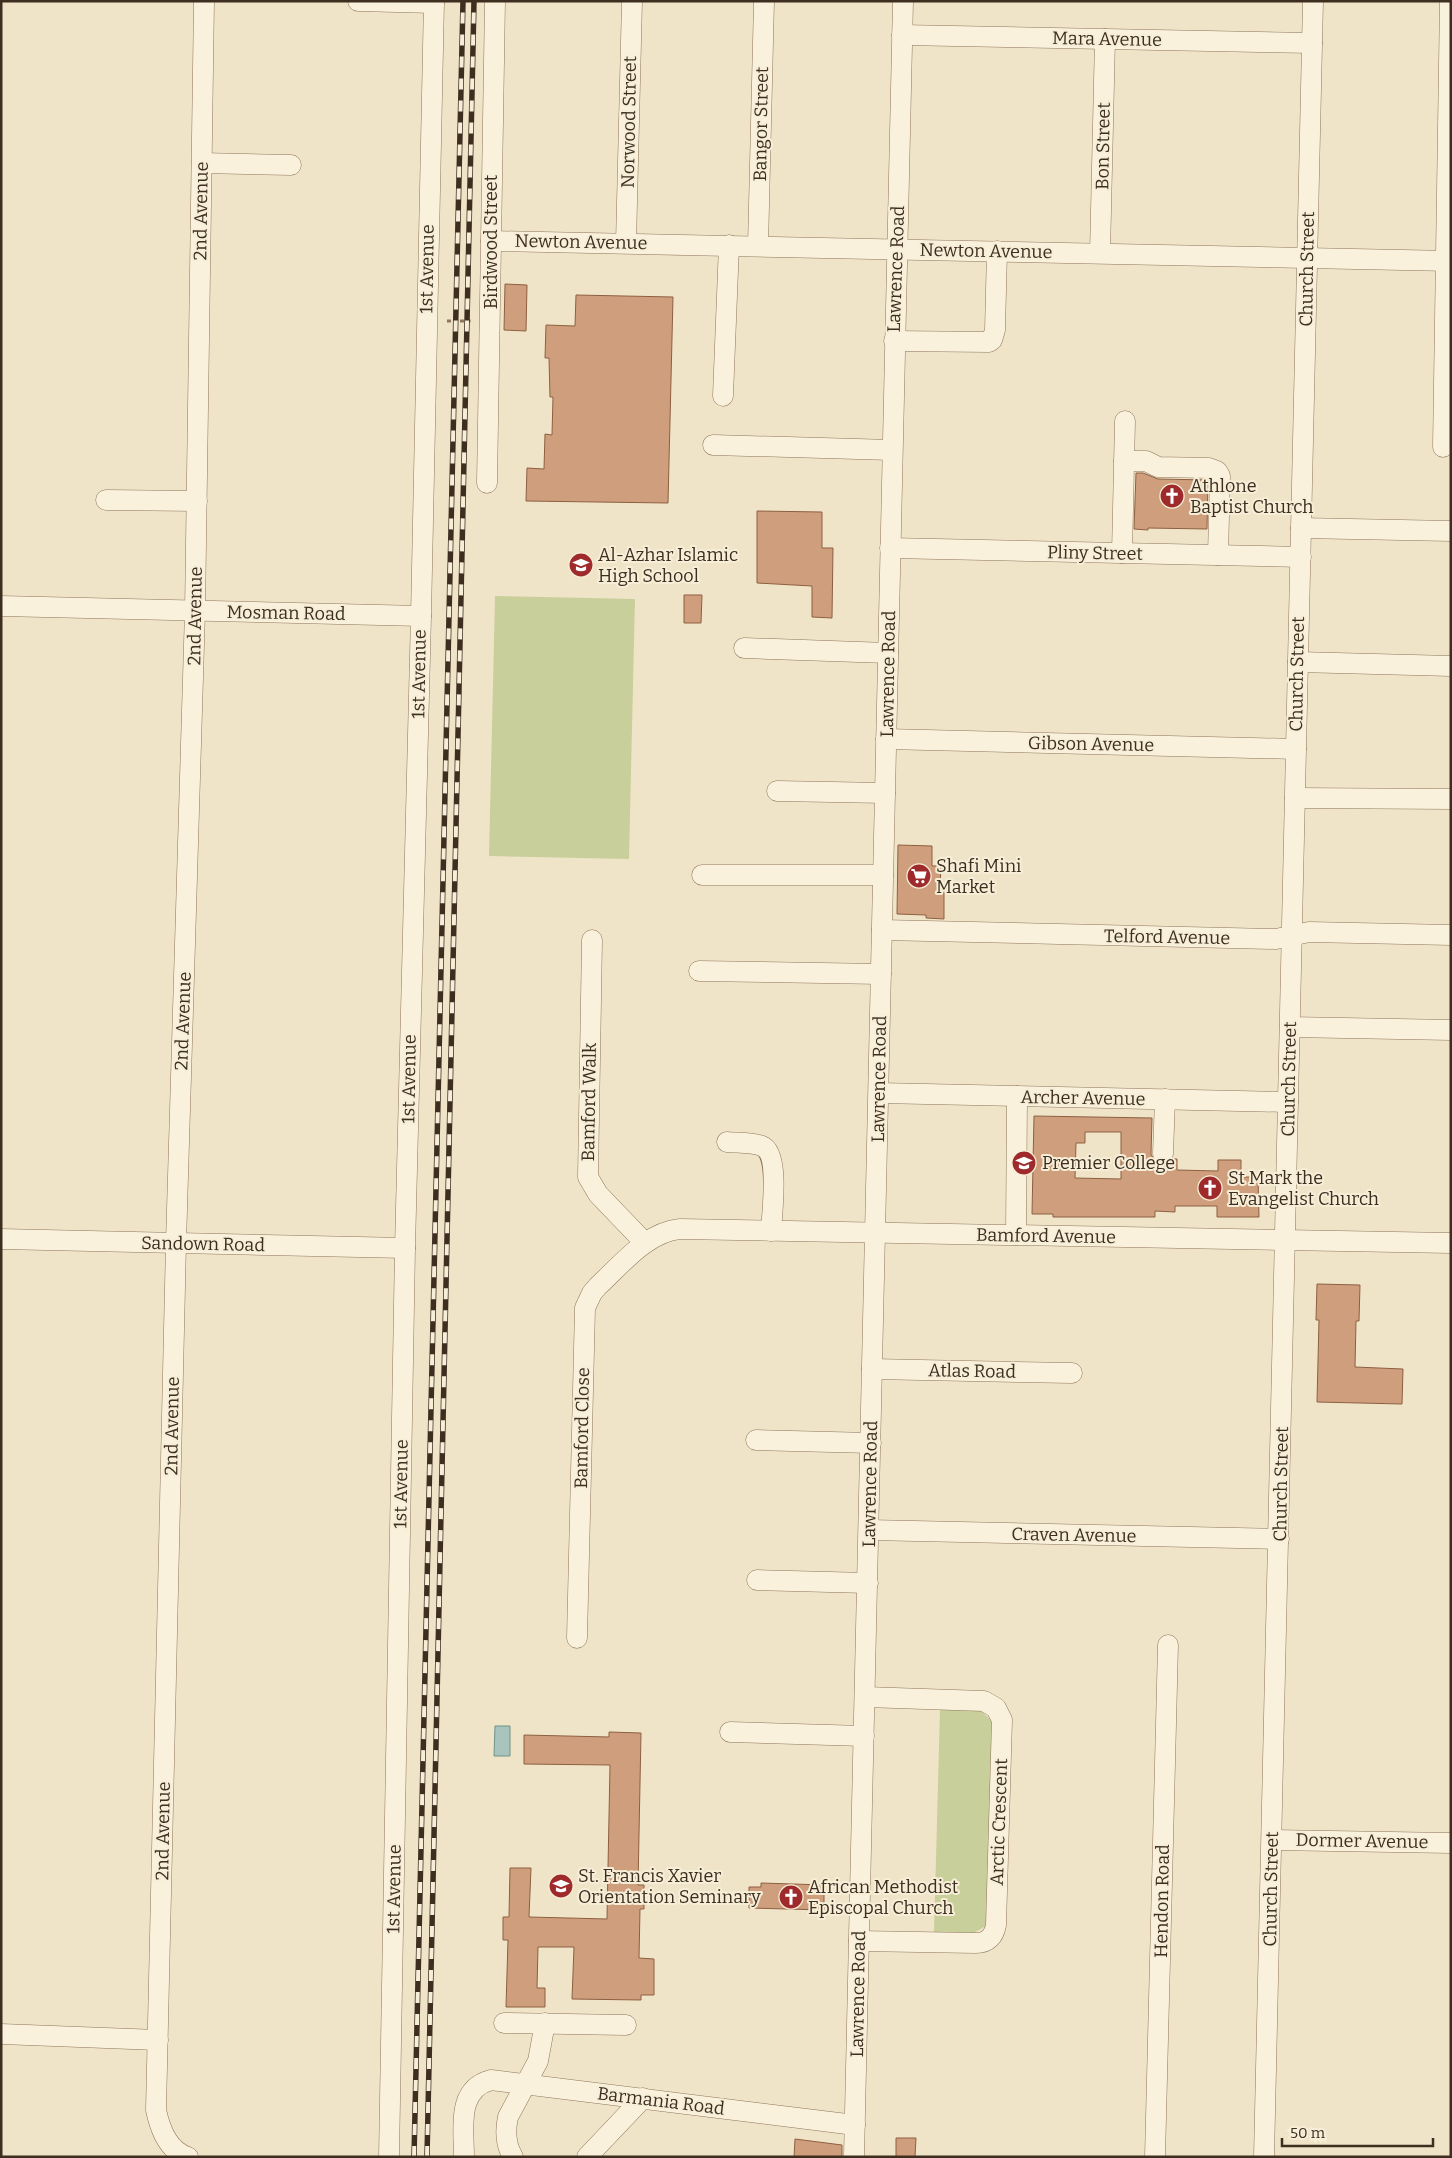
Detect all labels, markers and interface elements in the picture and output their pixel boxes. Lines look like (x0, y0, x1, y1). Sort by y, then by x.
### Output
street label: Mara Avenue (1052, 27, 1162, 51)
street label: Norwood Street (617, 55, 641, 188)
street label: Bangor Street (749, 66, 773, 182)
street label: Bon Street (1091, 102, 1115, 190)
street label: 2nd Avenue (189, 161, 213, 261)
street label: Birdwood Street (480, 174, 502, 309)
street label: Lawrence Road (883, 205, 909, 333)
street label: Church Street (1295, 211, 1319, 327)
street label: 1st Avenue (415, 224, 439, 314)
street label: Newton Avenue (514, 230, 648, 254)
street label: Newton Avenue (919, 239, 1053, 263)
place label: Athlone Baptist Church (1190, 475, 1313, 518)
church icon: Athlone Baptist Church (1159, 483, 1185, 509)
street label: Pliny Street (1047, 541, 1144, 565)
place label: Al-Azhar Islamic High School (598, 544, 738, 587)
school or university icon: Al-Azhar Islamic High School (568, 552, 594, 578)
street label: 2nd Avenue (183, 566, 207, 666)
street label: Mosman Road (226, 601, 346, 625)
street label: Lawrence Road (876, 610, 900, 738)
street label: Church Street (1285, 616, 1309, 732)
street label: 1st Avenue (407, 629, 431, 719)
street label: Gibson Avenue (1028, 732, 1154, 756)
place label: Shafi Mini Market (936, 855, 1021, 898)
supermarket icon: Shafi Mini Market (906, 863, 932, 889)
street label: Telford Avenue (1104, 925, 1230, 949)
street label: 2nd Avenue (170, 971, 196, 1071)
street label: Lawrence Road (867, 1015, 891, 1143)
street label: Church Street (1277, 1021, 1301, 1137)
street label: 1st Avenue (397, 1034, 421, 1124)
street label: Bamford Walk (577, 1042, 601, 1161)
street label: Archer Avenue (1020, 1086, 1146, 1110)
school or university icon: Premier College (1011, 1150, 1037, 1176)
place label: Premier College (1042, 1152, 1175, 1174)
place label: St Mark the Evangelist Church (1228, 1167, 1379, 1210)
church icon: St Mark the Evangelist Church (1197, 1175, 1223, 1201)
street label: Bamford Avenue (976, 1224, 1116, 1248)
street label: Sandown Road (141, 1232, 265, 1256)
street label: Atlas Road (928, 1359, 1016, 1383)
street label: Bamford Close (570, 1367, 594, 1489)
street label: 2nd Avenue (160, 1376, 184, 1476)
street label: Lawrence Road (858, 1420, 882, 1548)
street label: Church Street (1269, 1426, 1293, 1542)
street label: 1st Avenue (389, 1439, 413, 1529)
street label: Craven Avenue (1011, 1523, 1137, 1547)
street label: Arctic Crescent (986, 1757, 1012, 1886)
street label: 2nd Avenue (151, 1781, 175, 1881)
street label: Dormer Avenue (1295, 1829, 1429, 1853)
street label: Church Street (1259, 1831, 1283, 1947)
street label: 1st Avenue (382, 1844, 406, 1934)
street label: Hendon Road (1150, 1844, 1174, 1958)
place label: St. Francis Xavier Orientation Seminary (578, 1865, 761, 1908)
school or university icon: St. Francis Xavier Orientation Seminary (548, 1873, 574, 1899)
place label: African Methodist Episcopal Church (808, 1876, 959, 1919)
church icon: African Methodist Episcopal Church (778, 1884, 804, 1910)
street label: Lawrence Road (846, 1930, 870, 2058)
street label: Barmania Road (596, 2082, 726, 2120)
scale bar (1282, 2116, 1433, 2148)
text: 50 m (1290, 2124, 1326, 2142)

